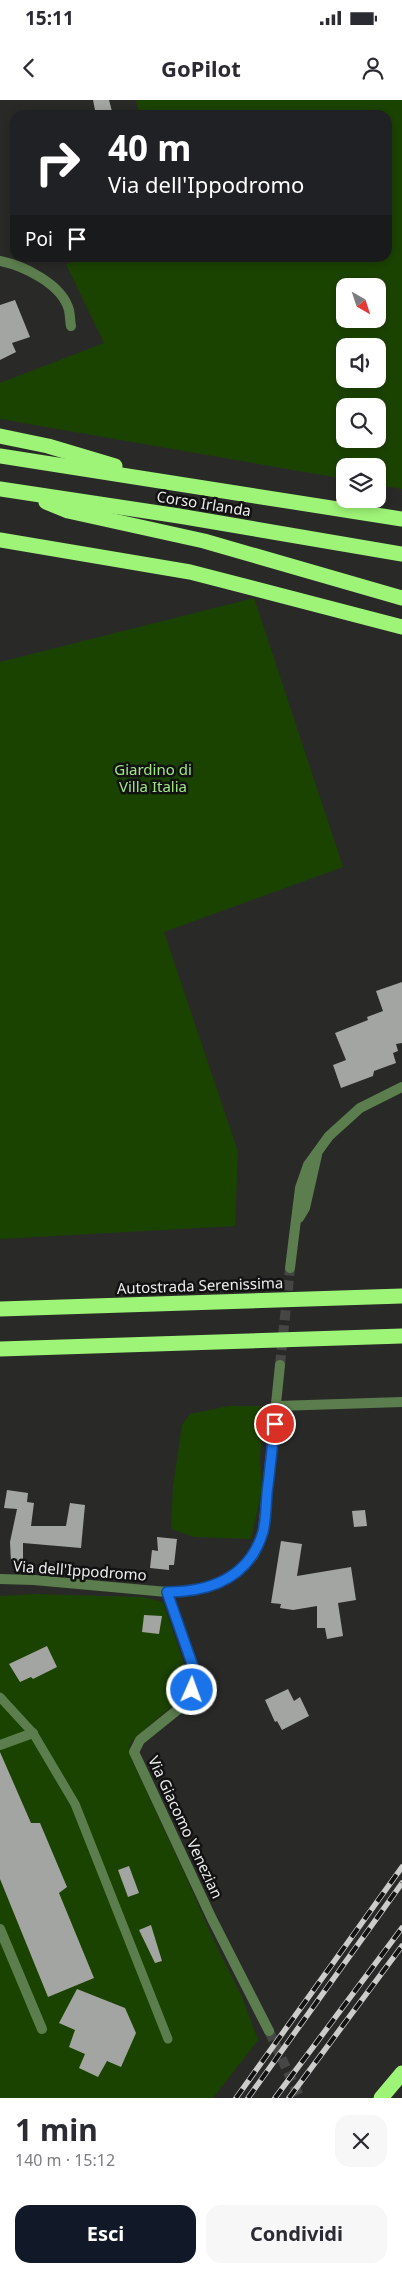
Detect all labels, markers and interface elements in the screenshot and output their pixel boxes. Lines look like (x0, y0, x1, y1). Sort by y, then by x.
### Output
text: 15:11 (25, 5, 74, 31)
text: GoPilot (161, 53, 241, 83)
icon: back (15, 54, 43, 82)
icon: person (359, 54, 387, 82)
text: 40 m (108, 124, 191, 171)
icon: right (25, 130, 90, 195)
text: Via dell'Ippodromo (108, 169, 304, 199)
icon: arrive (63, 225, 91, 253)
text: Poi (25, 226, 53, 252)
north arrow (336, 278, 386, 328)
map controls (336, 278, 386, 508)
button: sound (336, 338, 386, 388)
button: search (336, 398, 386, 448)
button: layers (336, 458, 386, 508)
street label: Corso Irlanda (155, 486, 253, 520)
park label: Giardino di Villa Italia (114, 759, 192, 796)
street label: Autostrada Serenissima (116, 1272, 284, 1298)
pin (254, 1403, 296, 1445)
icon: arrive (261, 1410, 289, 1438)
street label: Via dell'Ippodromo (13, 1555, 147, 1585)
position arrow (165, 1663, 217, 1715)
street label: Via Giacomo Venezian (144, 1753, 228, 1901)
text: 1 min (15, 2109, 98, 2150)
button: close (335, 2115, 387, 2167)
text: 140 m · 15:12 (15, 2149, 115, 2171)
button: Esci (15, 2205, 196, 2263)
button: Condividi (206, 2205, 387, 2263)

